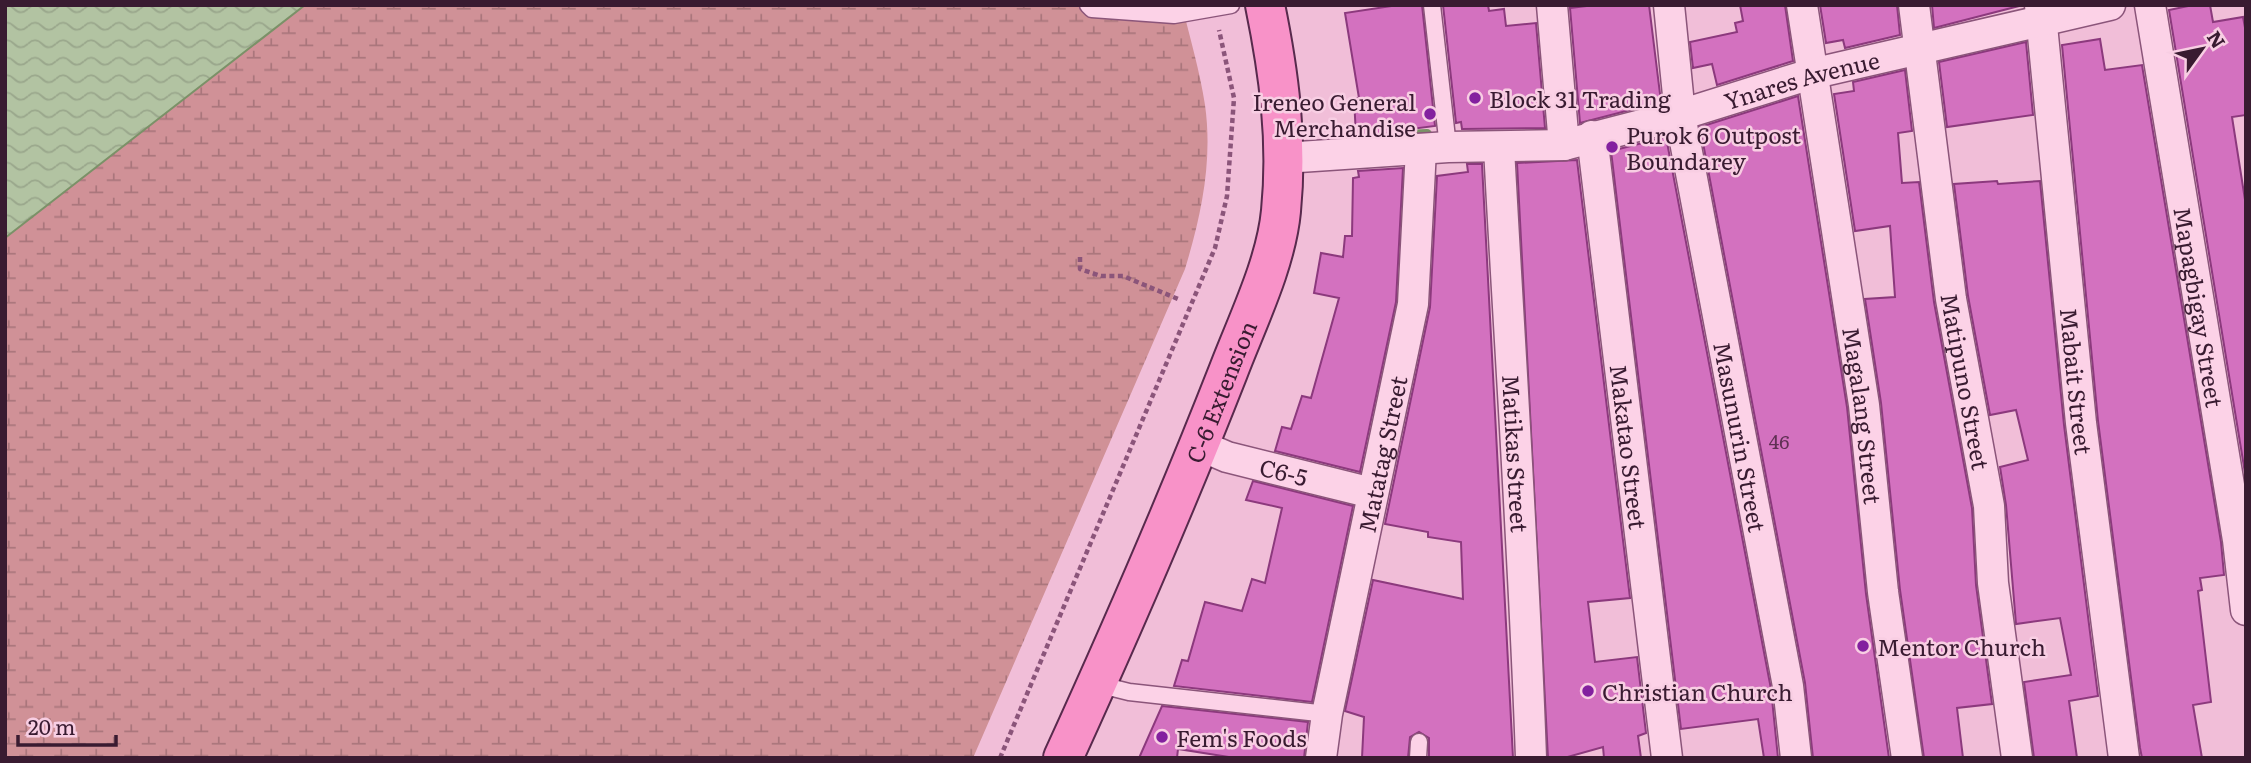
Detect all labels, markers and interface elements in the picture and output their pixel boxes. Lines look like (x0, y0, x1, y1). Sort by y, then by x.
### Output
north arrow (2167, 14, 2237, 84)
text: N (2201, 25, 2233, 54)
street label: Ynares Avenue (1719, 42, 1883, 117)
place label: Block 31 Trading (1489, 81, 1671, 115)
place label: Ireneo General Merchandise (1252, 84, 1416, 144)
marker: Block 31 Trading (1467, 90, 1483, 106)
marker: Ireneo General Merchandise (1422, 106, 1438, 122)
place label: Purok 6 Outpost Boundarey (1626, 117, 1801, 177)
marker: Purok 6 Outpost Boundarey (1604, 139, 1620, 155)
street label: Mapagbigay Street (2166, 204, 2233, 411)
street label: Matipuno Street (1933, 290, 1999, 473)
street label: Mabait Street (2053, 306, 2102, 457)
street label: C-6 Extension (1176, 315, 1264, 468)
street label: Magalang Street (1835, 324, 1891, 506)
street label: Masunurin Street (1706, 339, 1776, 535)
street label: Makatao Street (1603, 362, 1656, 532)
street label: Matatag Street (1348, 372, 1415, 536)
street label: Matikas Street (1495, 374, 1538, 534)
house number: 46 (1769, 427, 1789, 455)
street label: C6-5 (1256, 449, 1311, 493)
place label: Mentor Church (1877, 629, 2046, 663)
marker: Mentor Church (1855, 638, 1871, 654)
place label: Christian Church (1602, 674, 1793, 708)
marker: Christian Church (1580, 683, 1596, 699)
scale bar (18, 704, 116, 748)
text: 20 m (28, 710, 75, 741)
place label: Fem's Foods (1176, 720, 1307, 754)
marker: Fem's Foods (1154, 729, 1170, 745)

